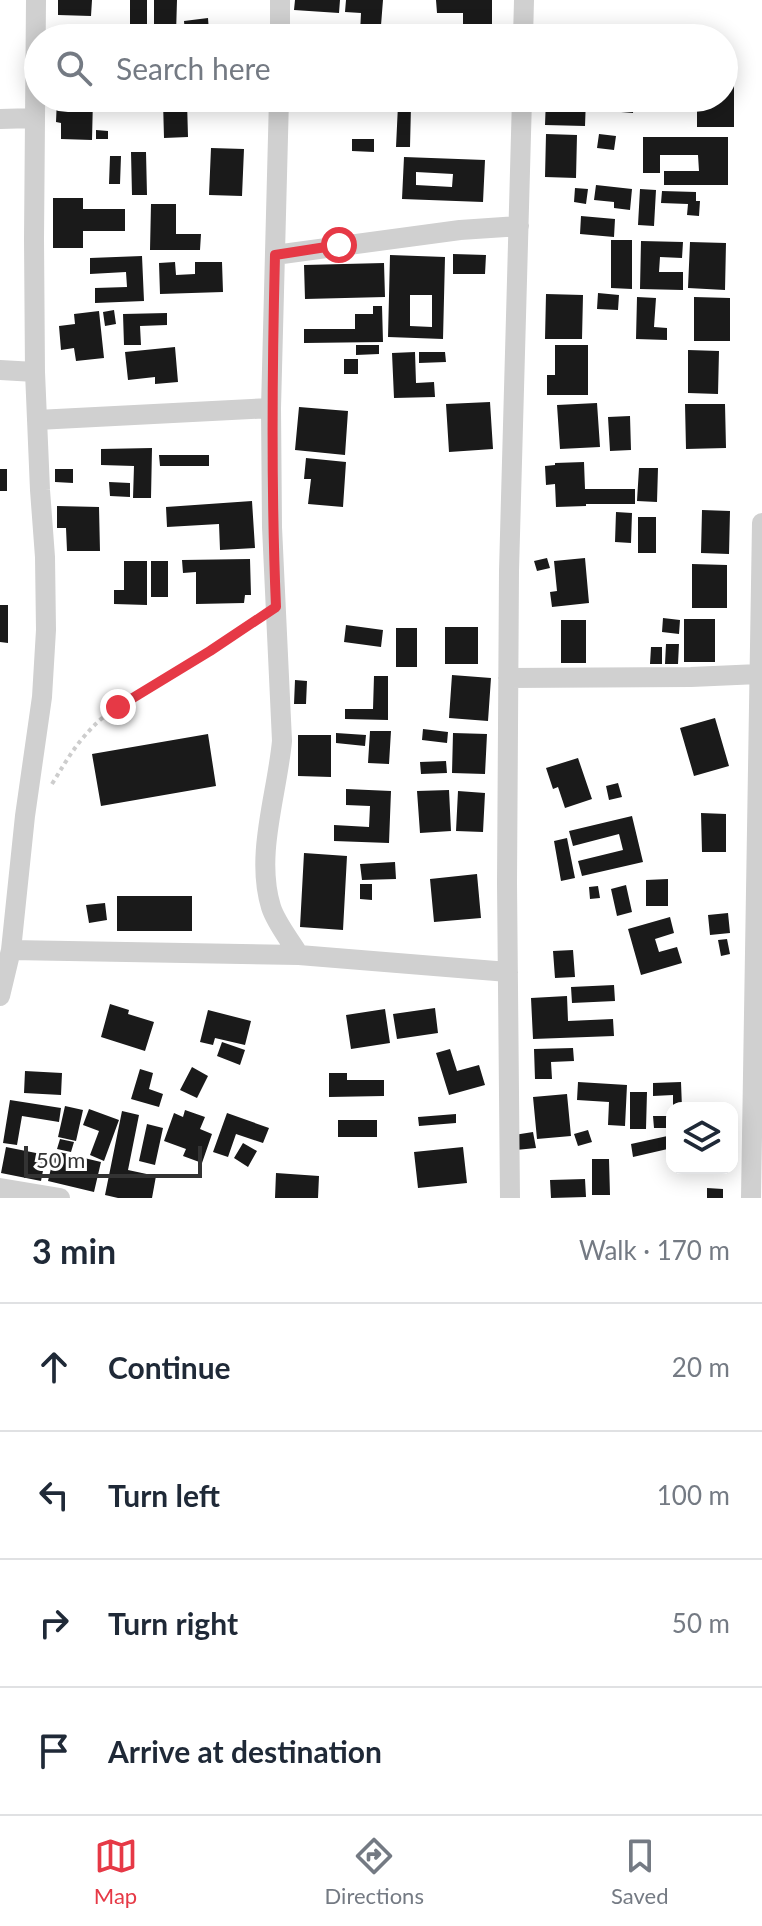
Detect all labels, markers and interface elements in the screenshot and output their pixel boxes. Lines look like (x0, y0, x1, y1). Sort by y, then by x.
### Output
search box (24, 24, 738, 112)
icon: search (52, 46, 96, 90)
text: Search here (116, 50, 271, 86)
route start (321, 227, 357, 263)
route end (100, 689, 136, 725)
map controls (666, 1102, 738, 1174)
button: layers (666, 1102, 738, 1174)
scale bar (24, 1142, 202, 1178)
text: 50 m (36, 1146, 85, 1173)
text: 3 min (32, 1230, 116, 1271)
text: Walk · 170 m (579, 1234, 730, 1266)
icon: ahead (32, 1345, 76, 1389)
text: Continue (108, 1349, 231, 1385)
text: 20 m (672, 1351, 730, 1383)
icon: left (32, 1473, 76, 1517)
text: Turn left (108, 1477, 220, 1513)
text: 100 m (657, 1479, 730, 1511)
icon: right (32, 1601, 76, 1645)
text: Turn right (108, 1605, 238, 1641)
text: 50 m (672, 1607, 730, 1639)
icon: arrive (32, 1729, 76, 1773)
text: Arrive at destination (108, 1733, 382, 1769)
tab: Map (94, 1834, 138, 1909)
tab: Directions (325, 1834, 424, 1909)
tab: Saved (611, 1834, 668, 1909)

